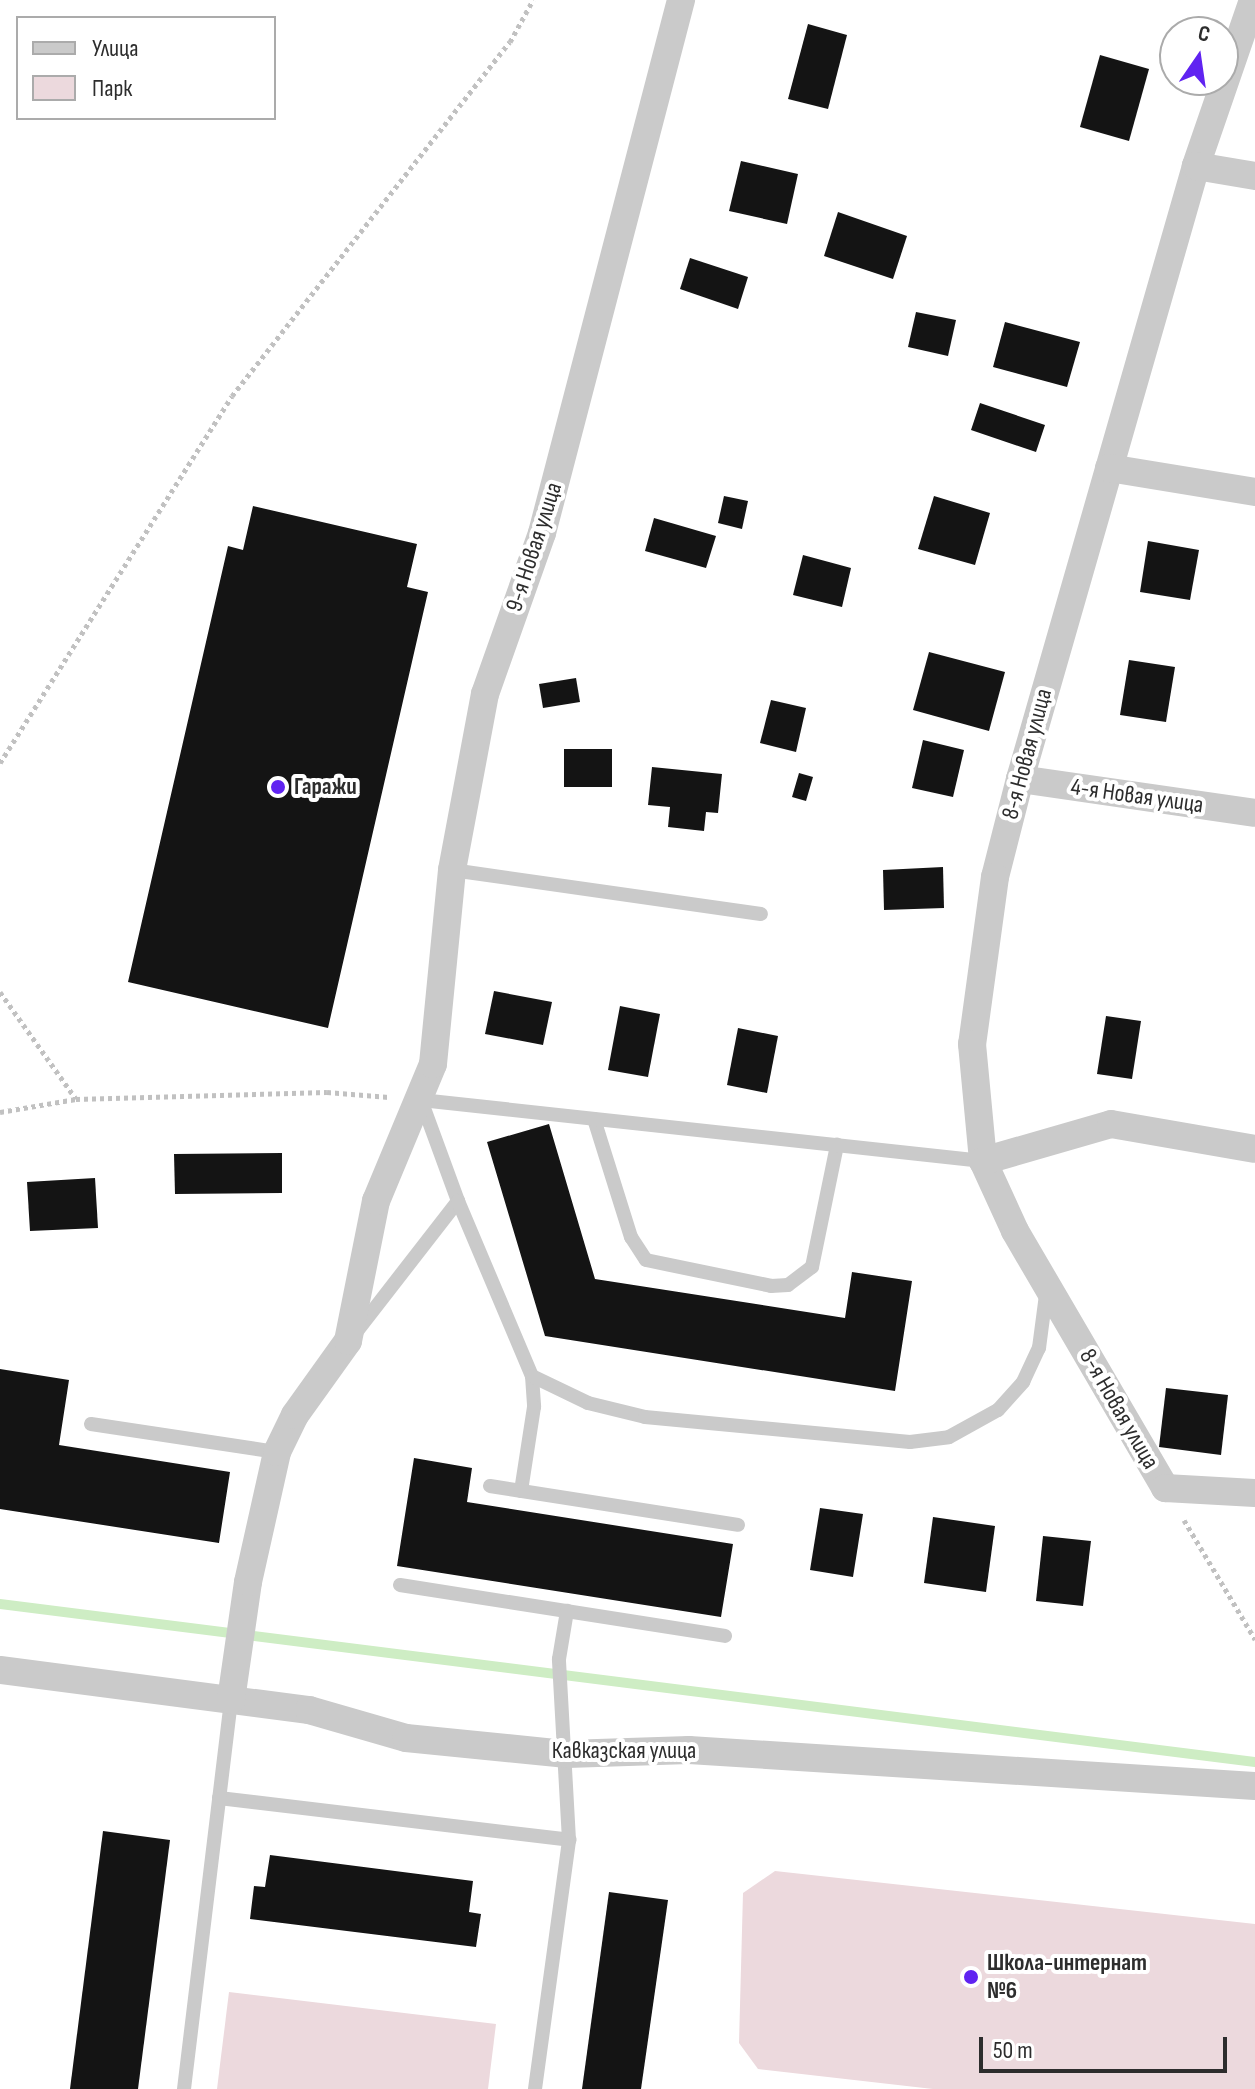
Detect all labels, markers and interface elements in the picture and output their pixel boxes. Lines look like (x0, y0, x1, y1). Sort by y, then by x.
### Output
legend (16, 16, 276, 120)
north arrow (1159, 16, 1239, 96)
text: С (1196, 20, 1213, 48)
text: Улица (92, 34, 138, 63)
text: Парк (92, 74, 132, 103)
street label: 9-я Новая улица (500, 479, 568, 615)
street label: 8-я Новая улица (996, 686, 1058, 822)
street label: 4-я Новая улица (1069, 772, 1205, 820)
place label: Гаражи (294, 773, 357, 801)
marker: Гаражи (269, 778, 287, 796)
street label: 8-я Новая улица (1073, 1344, 1165, 1474)
street label: Кавказская улица (552, 1737, 696, 1765)
place label: Школа-интернат №6 (987, 1949, 1147, 2005)
marker: Школа-интернат №6 (962, 1968, 980, 1986)
scale bar (983, 2021, 1231, 2071)
text: 50 m (993, 2036, 1033, 2065)

